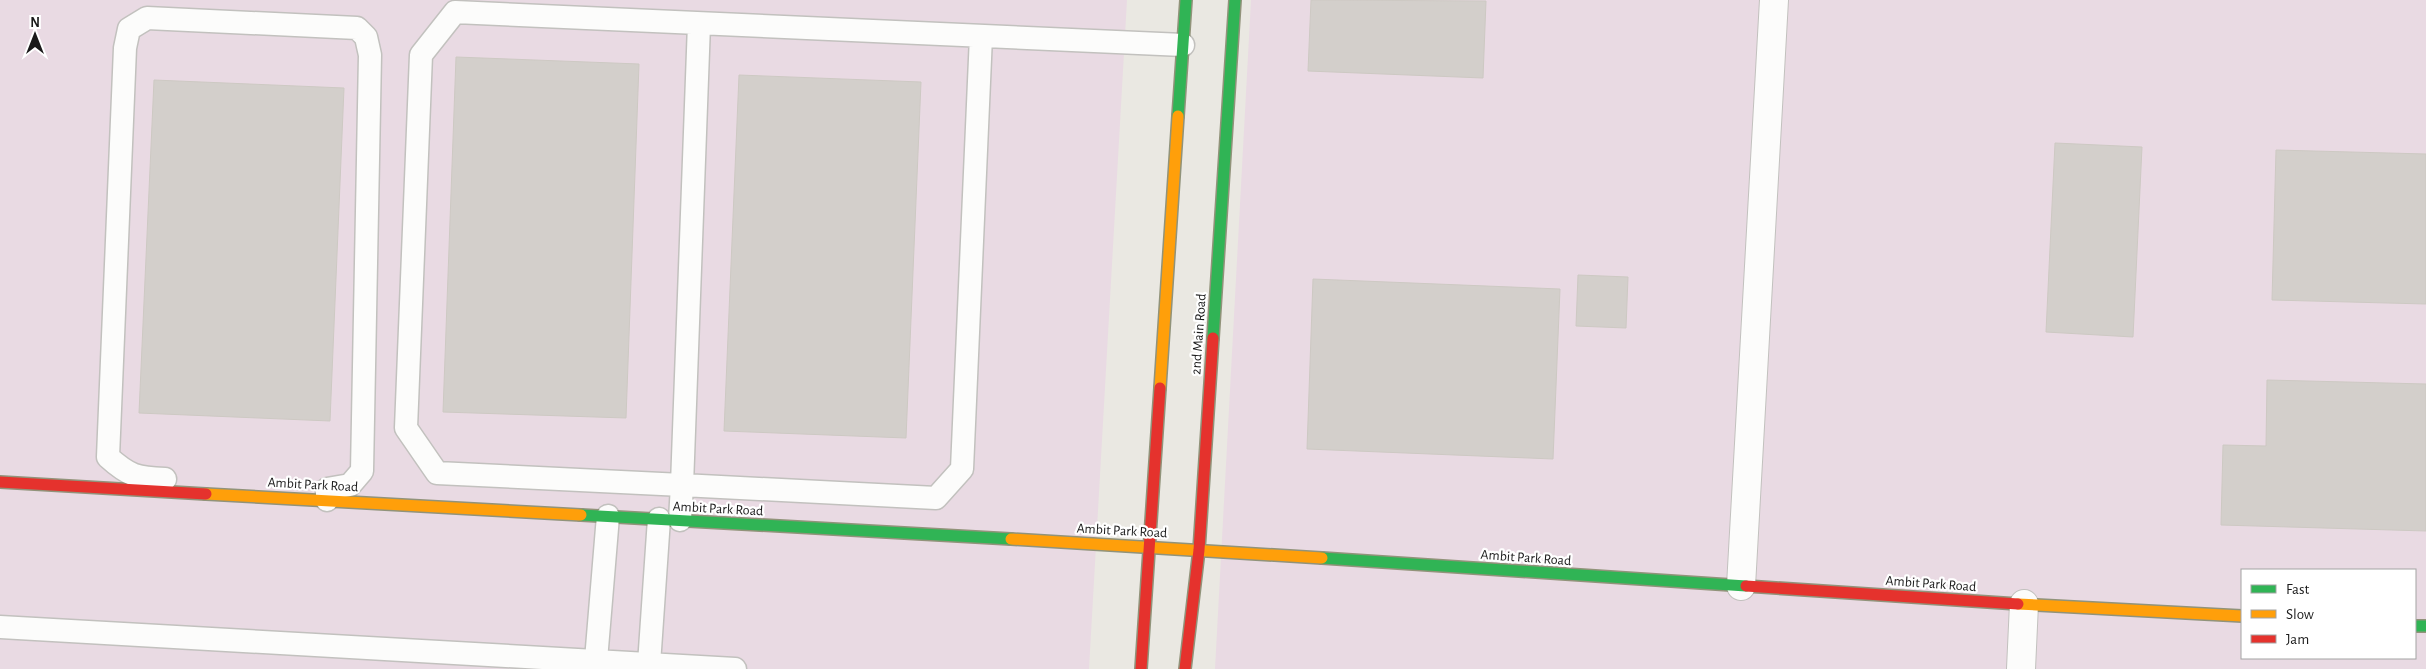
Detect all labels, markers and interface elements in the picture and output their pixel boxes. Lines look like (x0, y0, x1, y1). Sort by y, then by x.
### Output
north arrow (10, 10, 60, 60)
text: N (30, 16, 40, 30)
street label: 2nd Main Road (1189, 293, 1209, 375)
street label: Ambit Park Road (267, 476, 359, 494)
street label: Ambit Park Road (672, 500, 764, 518)
street label: Ambit Park Road (1076, 522, 1168, 540)
street label: Ambit Park Road (1480, 548, 1572, 568)
legend (2241, 569, 2416, 659)
street label: Ambit Park Road (1885, 574, 1977, 594)
text: Fast (2286, 582, 2310, 597)
text: Slow (2286, 607, 2314, 622)
text: Jam (2286, 632, 2309, 647)

